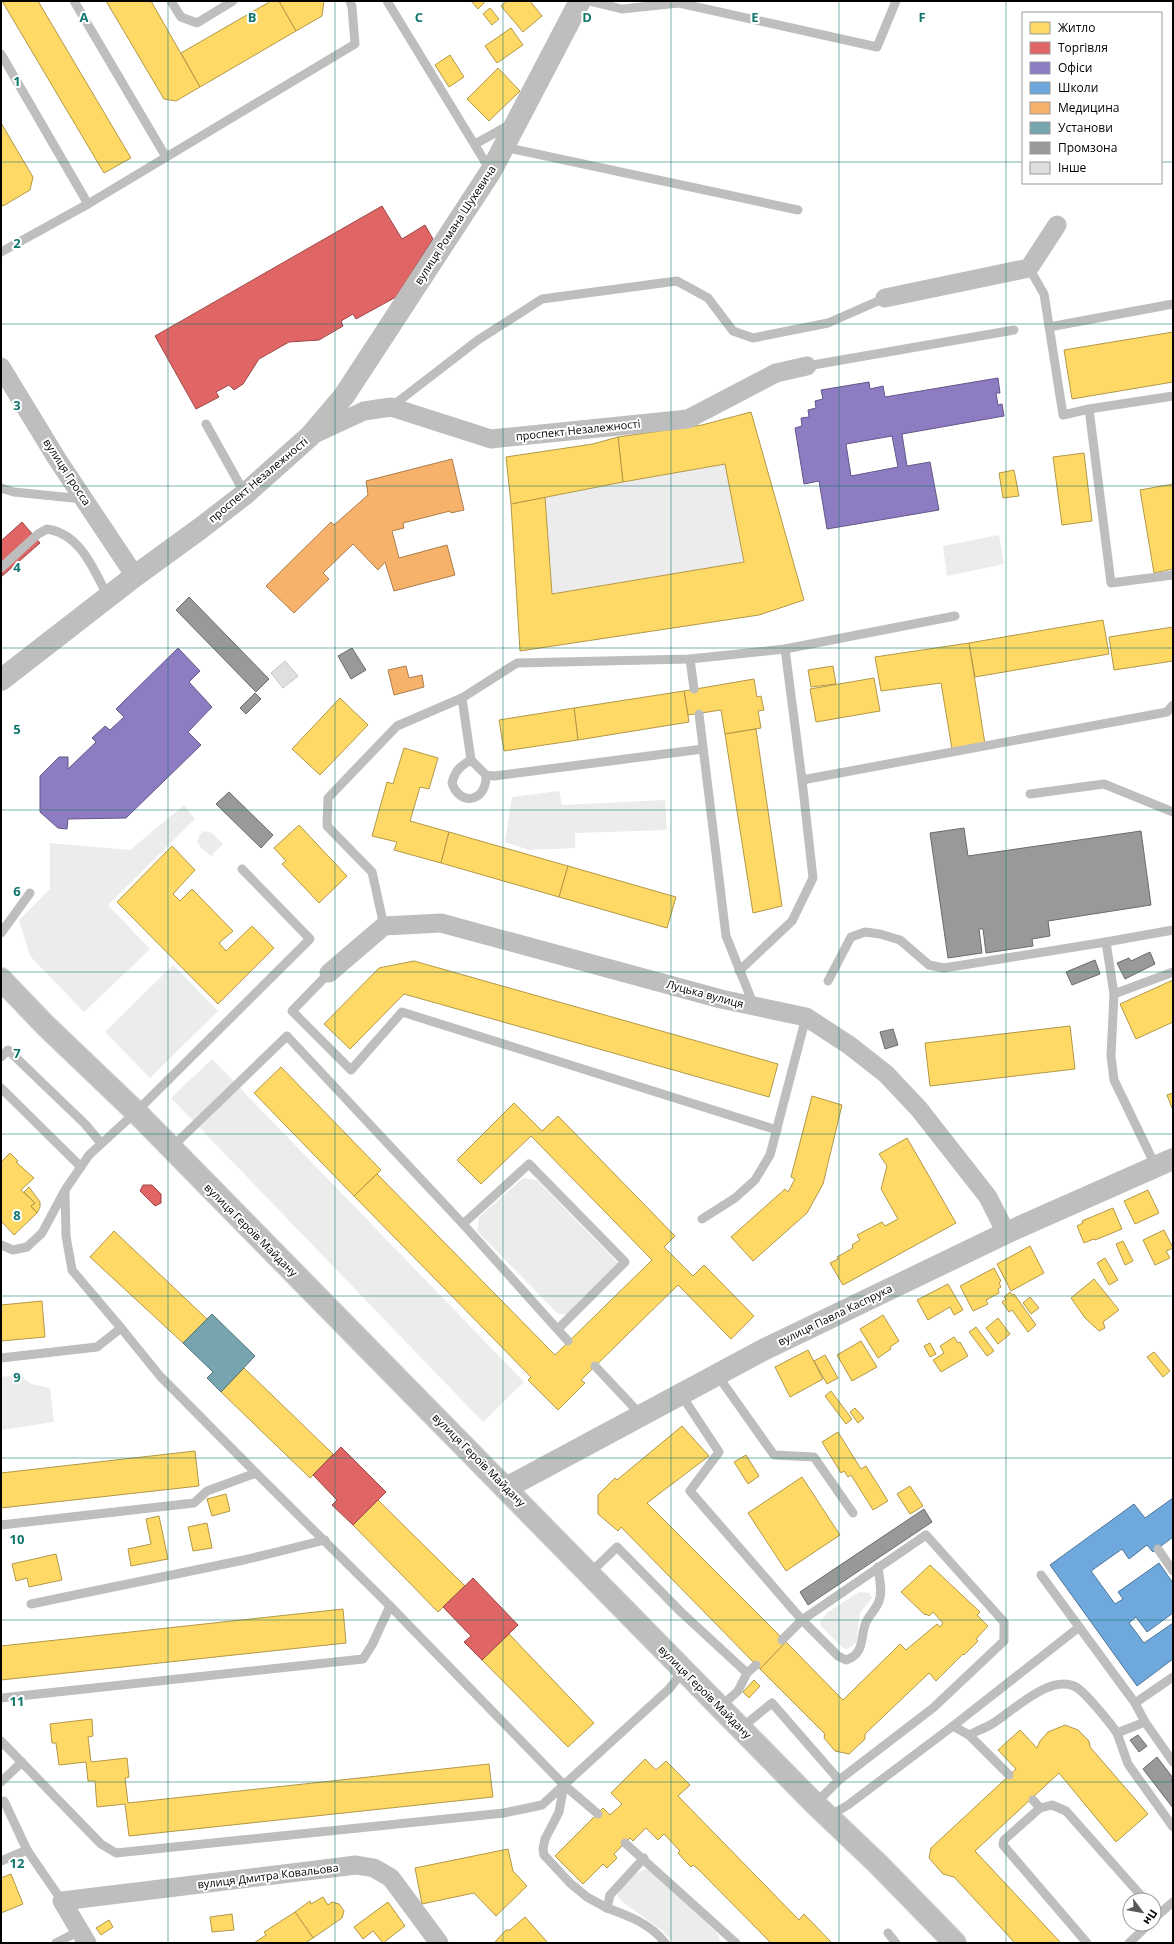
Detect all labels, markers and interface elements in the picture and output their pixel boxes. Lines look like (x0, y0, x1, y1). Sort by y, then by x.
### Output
text: A (80, 8, 89, 26)
text: B (248, 8, 257, 26)
text: C (415, 8, 423, 26)
text: D (582, 8, 592, 26)
text: E (751, 8, 759, 26)
text: F (918, 8, 926, 26)
legend (1022, 12, 1162, 184)
text: Житло (1058, 19, 1095, 36)
text: Торгівля (1058, 39, 1108, 56)
text: Офіси (1058, 59, 1092, 76)
text: 1 (13, 72, 21, 90)
text: Школи (1058, 79, 1098, 96)
text: Медицина (1058, 99, 1119, 116)
text: Установи (1058, 119, 1113, 136)
text: Промзона (1058, 139, 1117, 156)
text: Інше (1058, 159, 1087, 176)
street label: вулиця Романа Шухевича (410, 162, 499, 287)
text: 2 (13, 234, 21, 252)
text: 3 (13, 396, 21, 414)
street label: проспект Незалежності (515, 415, 641, 444)
street label: проспект Незалежності (205, 434, 310, 526)
street label: вулиця Гросса (40, 435, 95, 508)
text: 4 (13, 558, 21, 576)
text: 5 (13, 720, 21, 738)
text: 6 (13, 882, 21, 900)
street label: Луцька вулиця (665, 976, 745, 1011)
text: 7 (13, 1044, 21, 1062)
street label: вулиця Героїв Майдану (201, 1180, 302, 1280)
text: 8 (13, 1206, 21, 1224)
street label: вулиця Павла Каспрука (775, 1280, 895, 1349)
text: 9 (13, 1368, 21, 1386)
street label: вулиця Героїв Майдану (429, 1410, 530, 1510)
text: 10 (10, 1530, 24, 1548)
street label: вулиця Героїв Майдану (655, 1642, 756, 1742)
text: 11 (10, 1692, 24, 1710)
text: 12 (10, 1854, 25, 1872)
street label: вулиця Дмитра Ковальова (197, 1859, 339, 1892)
north arrow (1122, 1892, 1162, 1932)
text: Пн (1140, 1907, 1161, 1928)

